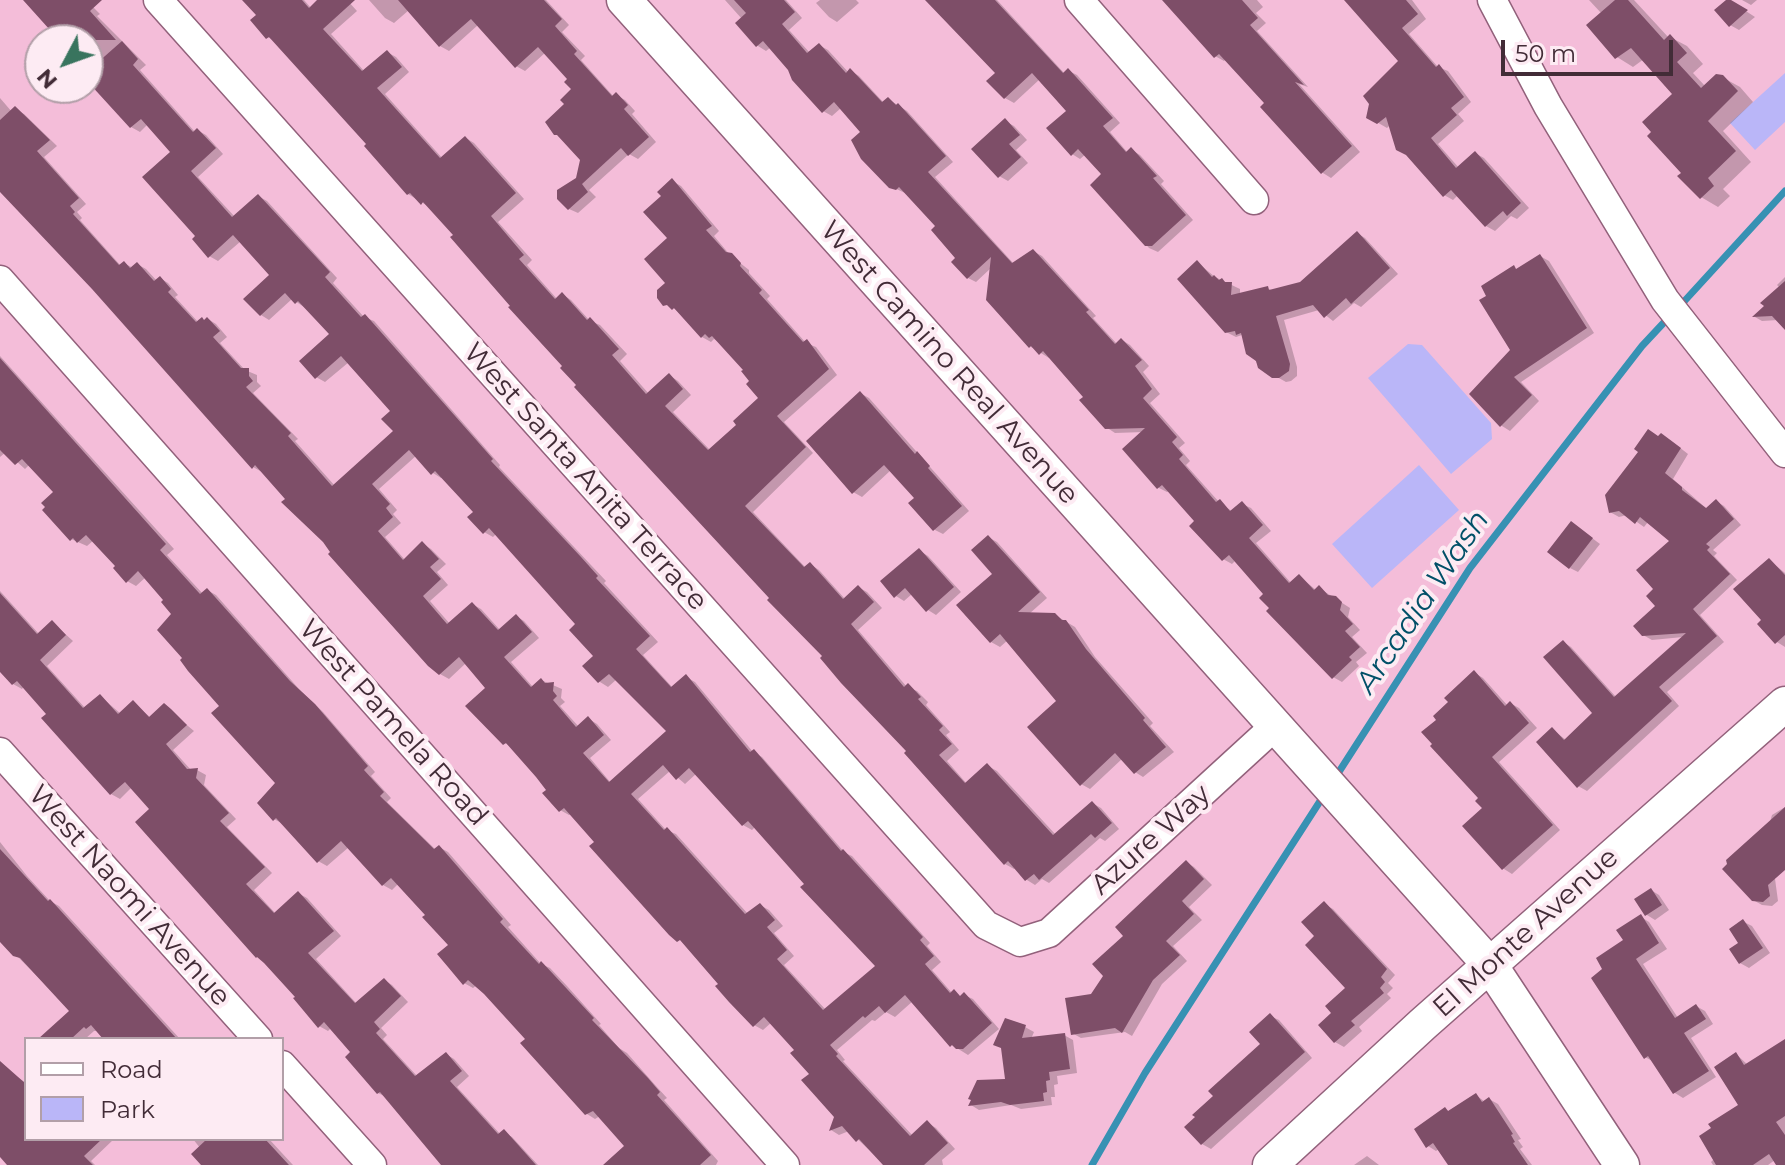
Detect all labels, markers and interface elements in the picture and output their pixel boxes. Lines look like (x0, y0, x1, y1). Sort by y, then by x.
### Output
north arrow (24, 24, 104, 104)
scale bar (1505, 24, 1677, 74)
text: 50 m (1515, 39, 1576, 68)
text: N (31, 63, 63, 94)
street label: West Camino Real Avenue (813, 214, 1085, 512)
street label: West Santa Anita Terrace (456, 336, 714, 618)
water label: Arcadia Wash (1349, 504, 1497, 700)
street label: West Pamela Road (291, 613, 495, 833)
street label: Azure Way (1084, 778, 1218, 902)
street label: West Naomi Avenue (21, 779, 237, 1013)
street label: El Monte Avenue (1426, 841, 1626, 1025)
legend (24, 1037, 284, 1141)
text: Road (100, 1055, 163, 1084)
text: Park (100, 1095, 155, 1124)

